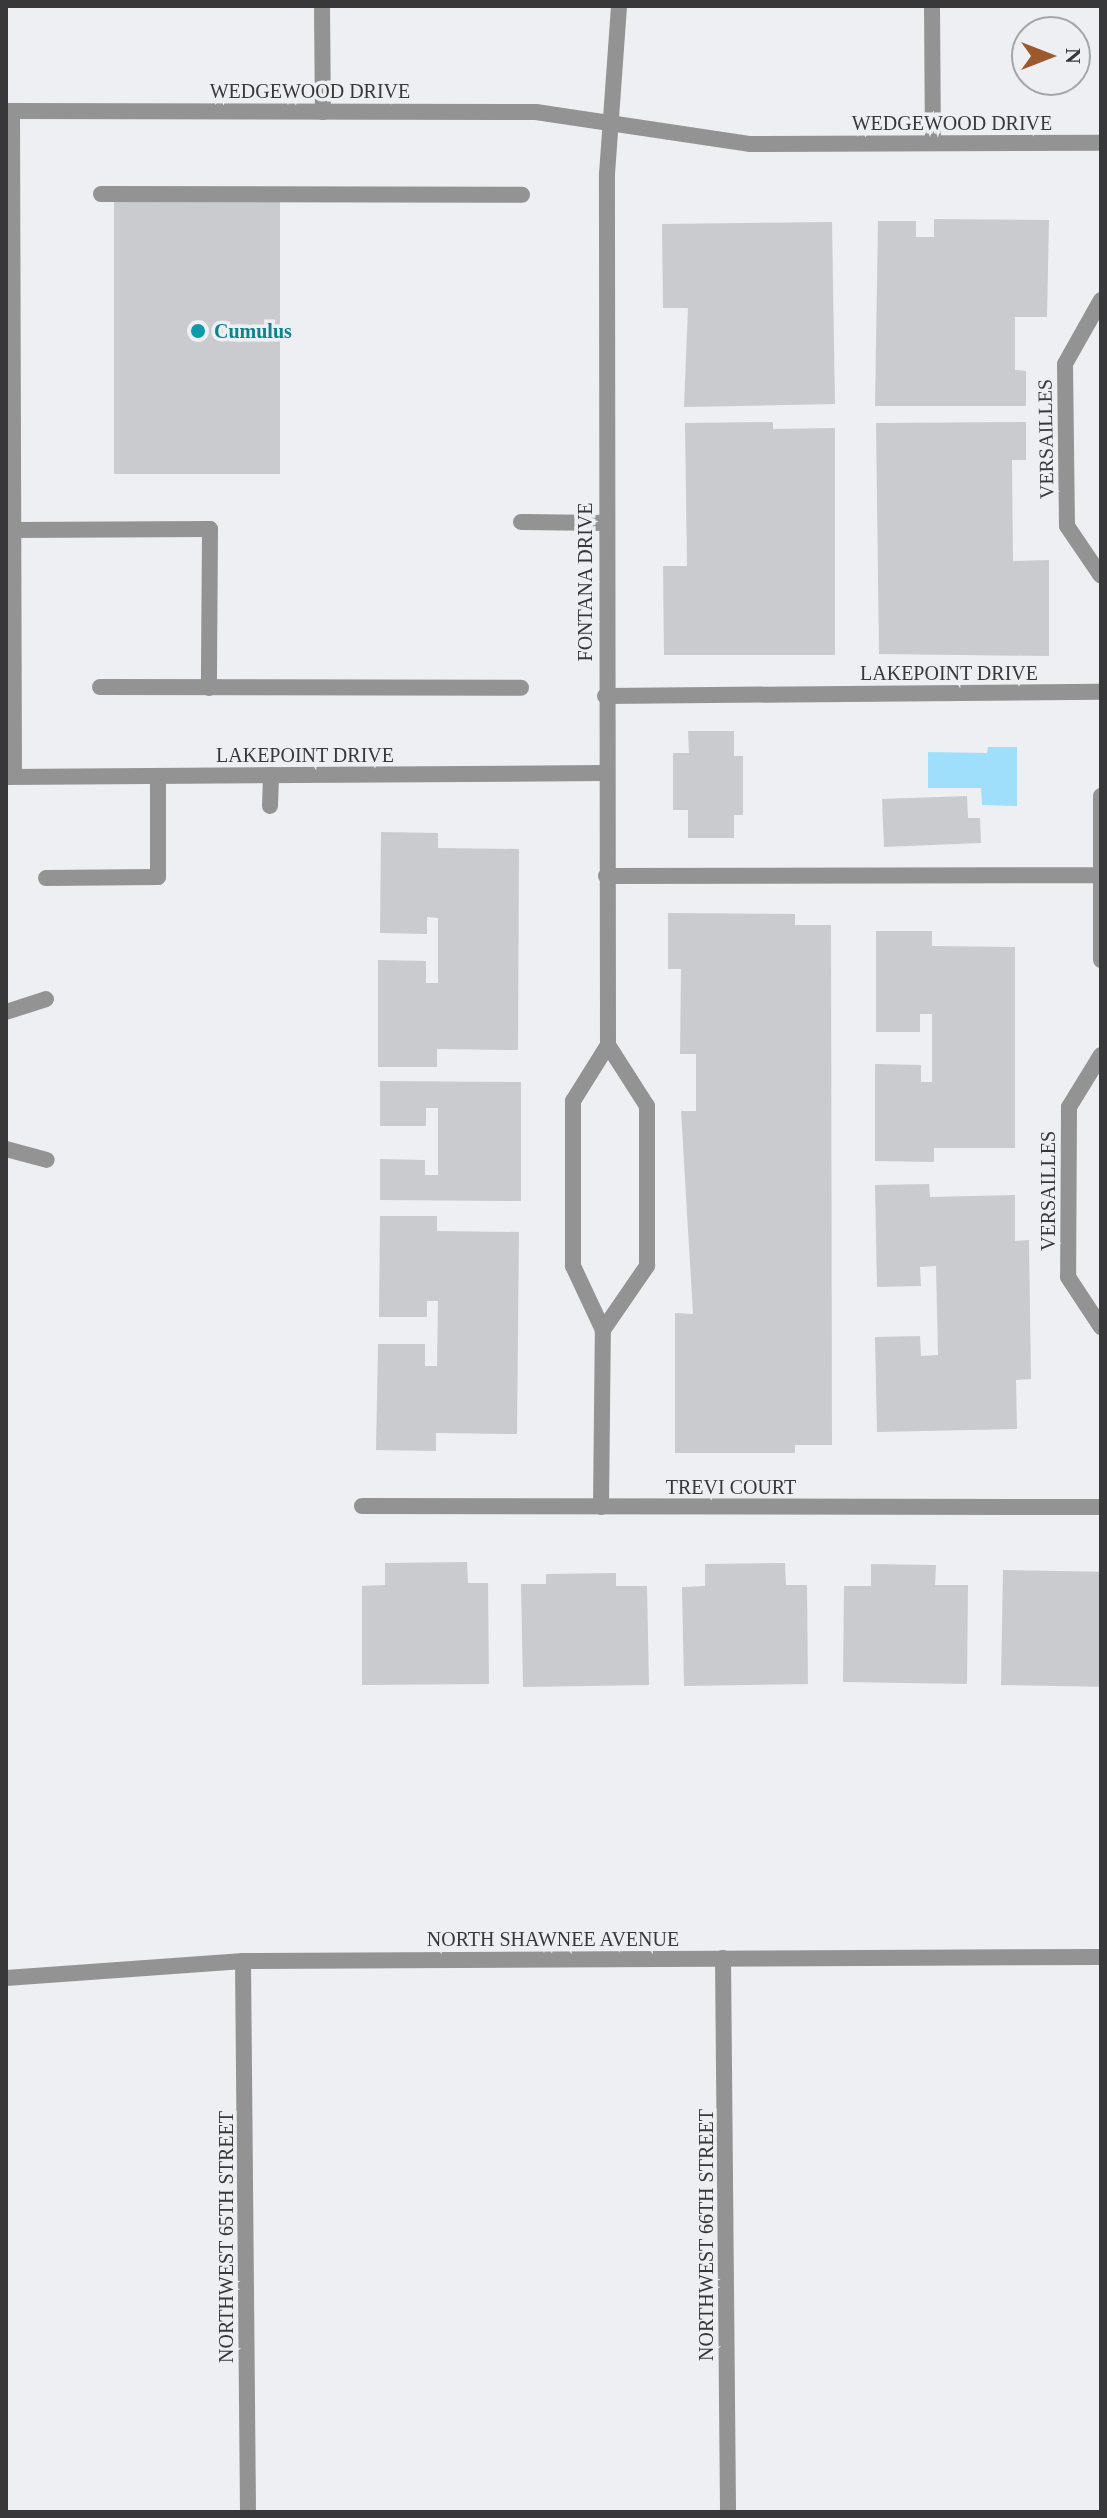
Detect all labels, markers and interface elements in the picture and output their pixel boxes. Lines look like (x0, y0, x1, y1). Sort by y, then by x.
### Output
north arrow (1011, 16, 1091, 96)
text: N (1061, 48, 1086, 64)
street label: WEDGEWOOD DRIVE (210, 79, 410, 103)
street label: WEDGEWOOD DRIVE (852, 111, 1052, 135)
place label: Cumulus (214, 319, 292, 343)
marker: Cumulus (189, 322, 207, 340)
street label: VERSAILLES (1033, 379, 1059, 499)
street label: FONTANA DRIVE (573, 502, 597, 662)
street label: LAKEPOINT DRIVE (860, 661, 1038, 685)
street label: LAKEPOINT DRIVE (216, 743, 394, 767)
street label: VERSAILLES (1036, 1131, 1060, 1251)
street label: TREVI COURT (666, 1475, 796, 1499)
street label: NORTH SHAWNEE AVENUE (426, 1927, 680, 1951)
street label: NORTHWEST 66TH STREET (694, 2109, 718, 2361)
street label: NORTHWEST 65TH STREET (214, 2111, 238, 2363)

